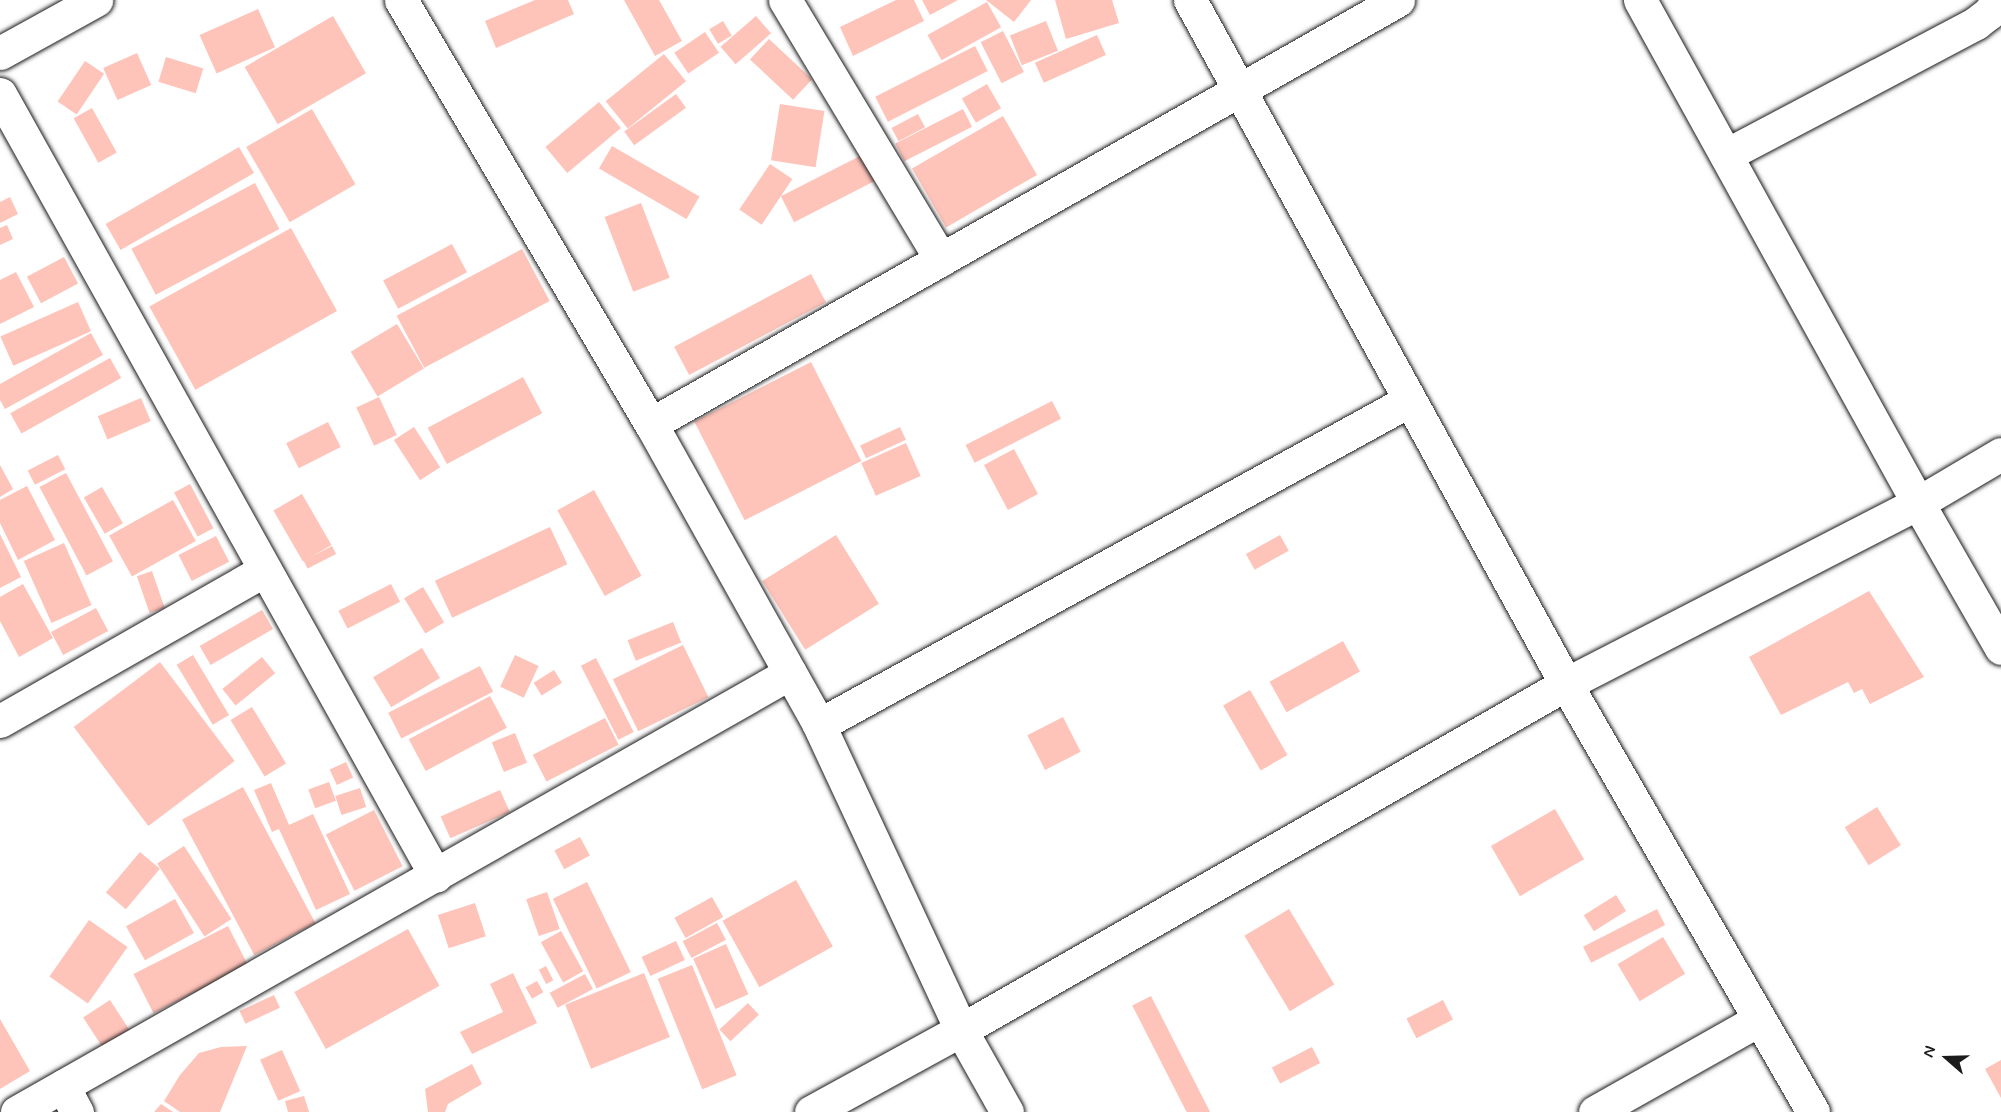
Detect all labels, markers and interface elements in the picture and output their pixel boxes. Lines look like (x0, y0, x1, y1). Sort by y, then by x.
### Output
north arrow (1917, 1028, 1977, 1088)
text: N (1918, 1043, 1941, 1060)

